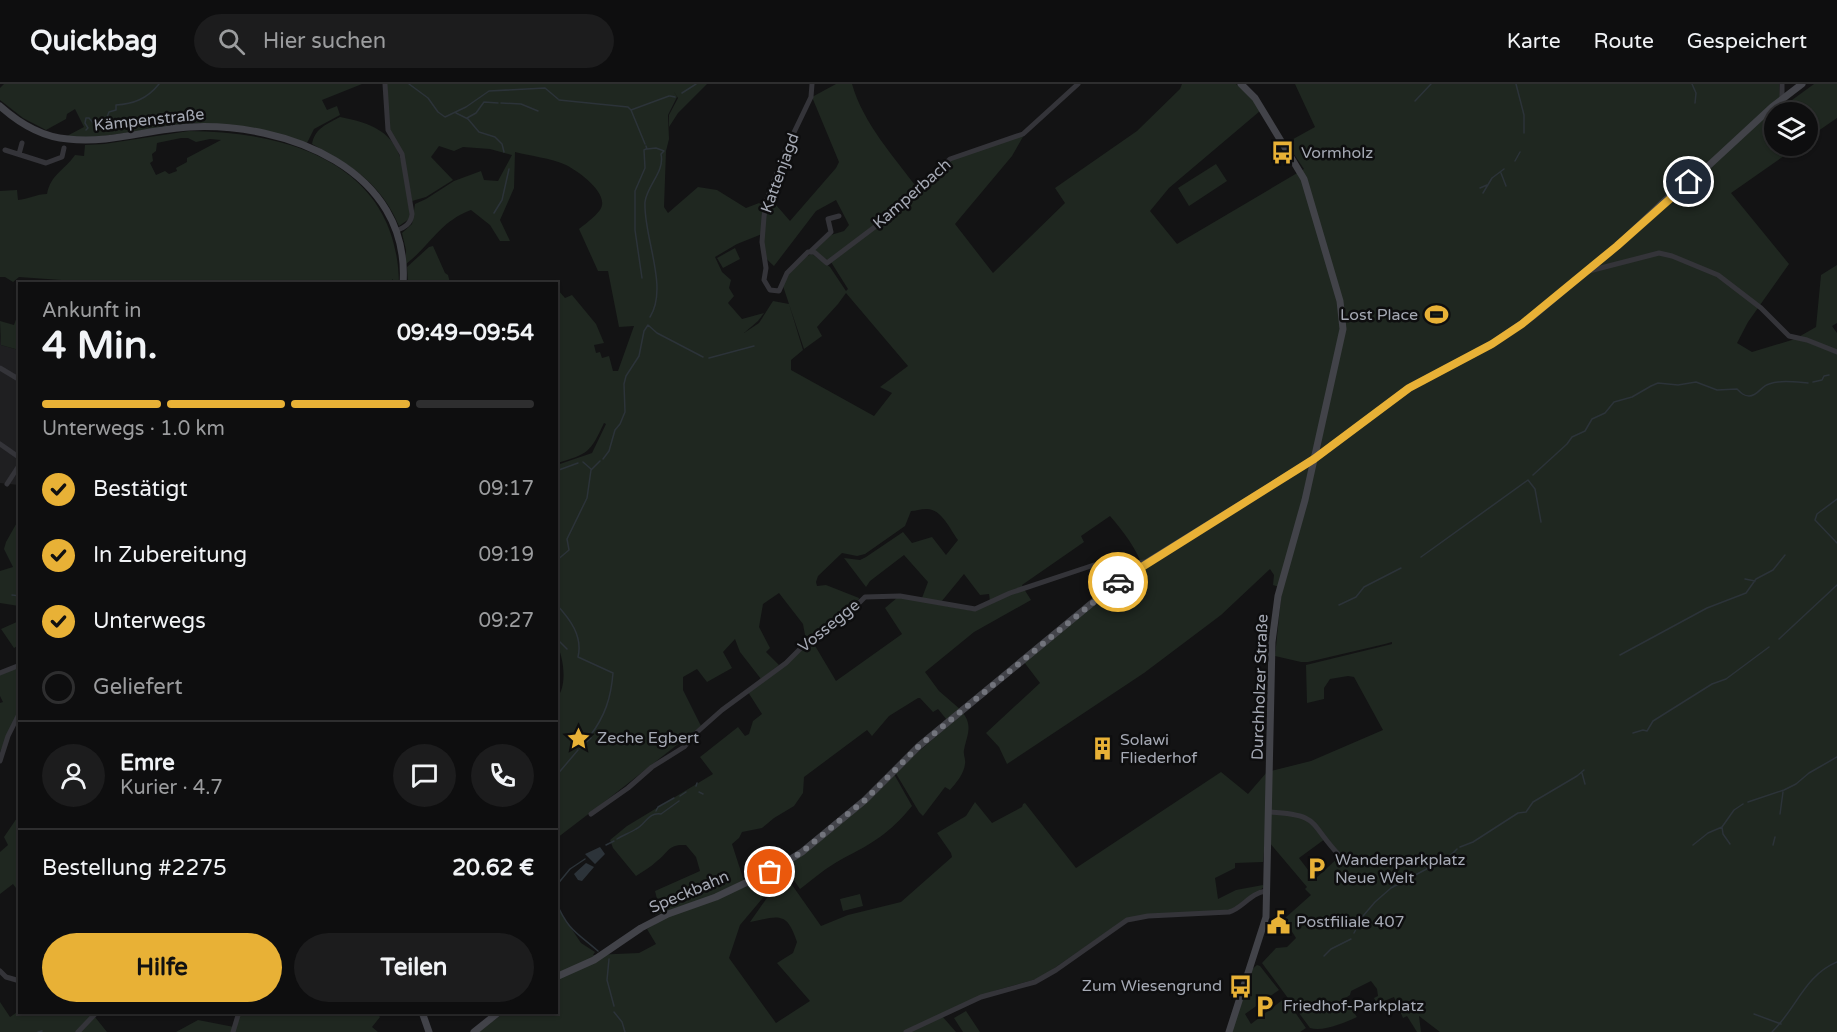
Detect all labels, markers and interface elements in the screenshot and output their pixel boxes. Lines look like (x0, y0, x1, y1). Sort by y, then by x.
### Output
search box (194, 14, 614, 68)
text: Quickbag (30, 24, 158, 58)
icon: search (215, 25, 248, 58)
text: Hier suchen (263, 28, 386, 54)
text: Karte (1507, 29, 1561, 54)
text: Route (1594, 29, 1654, 54)
text: Gespeichert (1687, 29, 1807, 54)
map controls (1764, 102, 1818, 156)
button: layers (1764, 102, 1818, 156)
street label: Kämpenstraße (93, 104, 205, 136)
street label: Kattenjagd (756, 130, 804, 216)
bus stop icon: Vormholz (1270, 140, 1296, 166)
place label: Vormholz (1301, 143, 1373, 163)
street label: Kamperbach (869, 155, 955, 233)
pin (1663, 156, 1714, 207)
icon: home (1672, 165, 1705, 198)
text: Ankunft in (42, 299, 141, 323)
sports icon: Lost Place (1423, 302, 1449, 328)
place label: Lost Place (1340, 305, 1418, 325)
text: 09:49–09:54 (397, 320, 534, 346)
text: 4 Min. (42, 322, 158, 369)
text: Unterwegs · 1.0 km (42, 417, 225, 441)
icon: check (42, 473, 75, 506)
text: Bestätigt (93, 476, 188, 502)
text: 09:17 (479, 477, 534, 501)
icon: check (42, 539, 75, 572)
text: In Zubereitung (93, 542, 247, 568)
text: 09:19 (479, 543, 534, 567)
courier (1088, 552, 1148, 612)
icon: car (1102, 566, 1135, 599)
street label: Vossegge (794, 595, 864, 657)
icon: check (42, 605, 75, 638)
text: Unterwegs (93, 608, 206, 634)
text: 09:27 (479, 609, 534, 633)
street label: Durchholzer Straße (1247, 614, 1273, 760)
text: Geliefert (93, 674, 183, 700)
place icon: Zeche Egbert (566, 725, 592, 751)
place label: Zeche Egbert (597, 728, 699, 748)
place label: Solawi Fliederhof (1120, 730, 1198, 768)
building icon: Solawi Fliederhof (1089, 736, 1115, 762)
button: person (42, 744, 105, 807)
button: chat (393, 744, 456, 807)
button: phone (471, 744, 534, 807)
text: Emre (120, 750, 175, 776)
text: Kurier · 4.7 (120, 776, 223, 800)
pin (744, 846, 795, 897)
place label: Wanderparkplatz Neue Welt (1335, 850, 1465, 888)
text: Bestellung #2275 (42, 855, 227, 881)
text: 20.62 € (452, 855, 534, 881)
icon: bag (753, 855, 786, 888)
parking icon: Wanderparkplatz Neue Welt (1304, 856, 1330, 882)
street label: Speckbahn (646, 866, 732, 918)
public building icon: Postfiliale 407 (1265, 909, 1291, 935)
place label: Postfiliale 407 (1296, 912, 1404, 932)
button: Hilfe (42, 933, 282, 1002)
button: Teilen (294, 933, 534, 1002)
bus stop icon: Zum Wiesengrund (1227, 973, 1253, 999)
place label: Zum Wiesengrund (1082, 976, 1222, 996)
parking icon: Friedhof-Parkplatz (1252, 993, 1278, 1019)
place label: Friedhof-Parkplatz (1283, 996, 1424, 1016)

